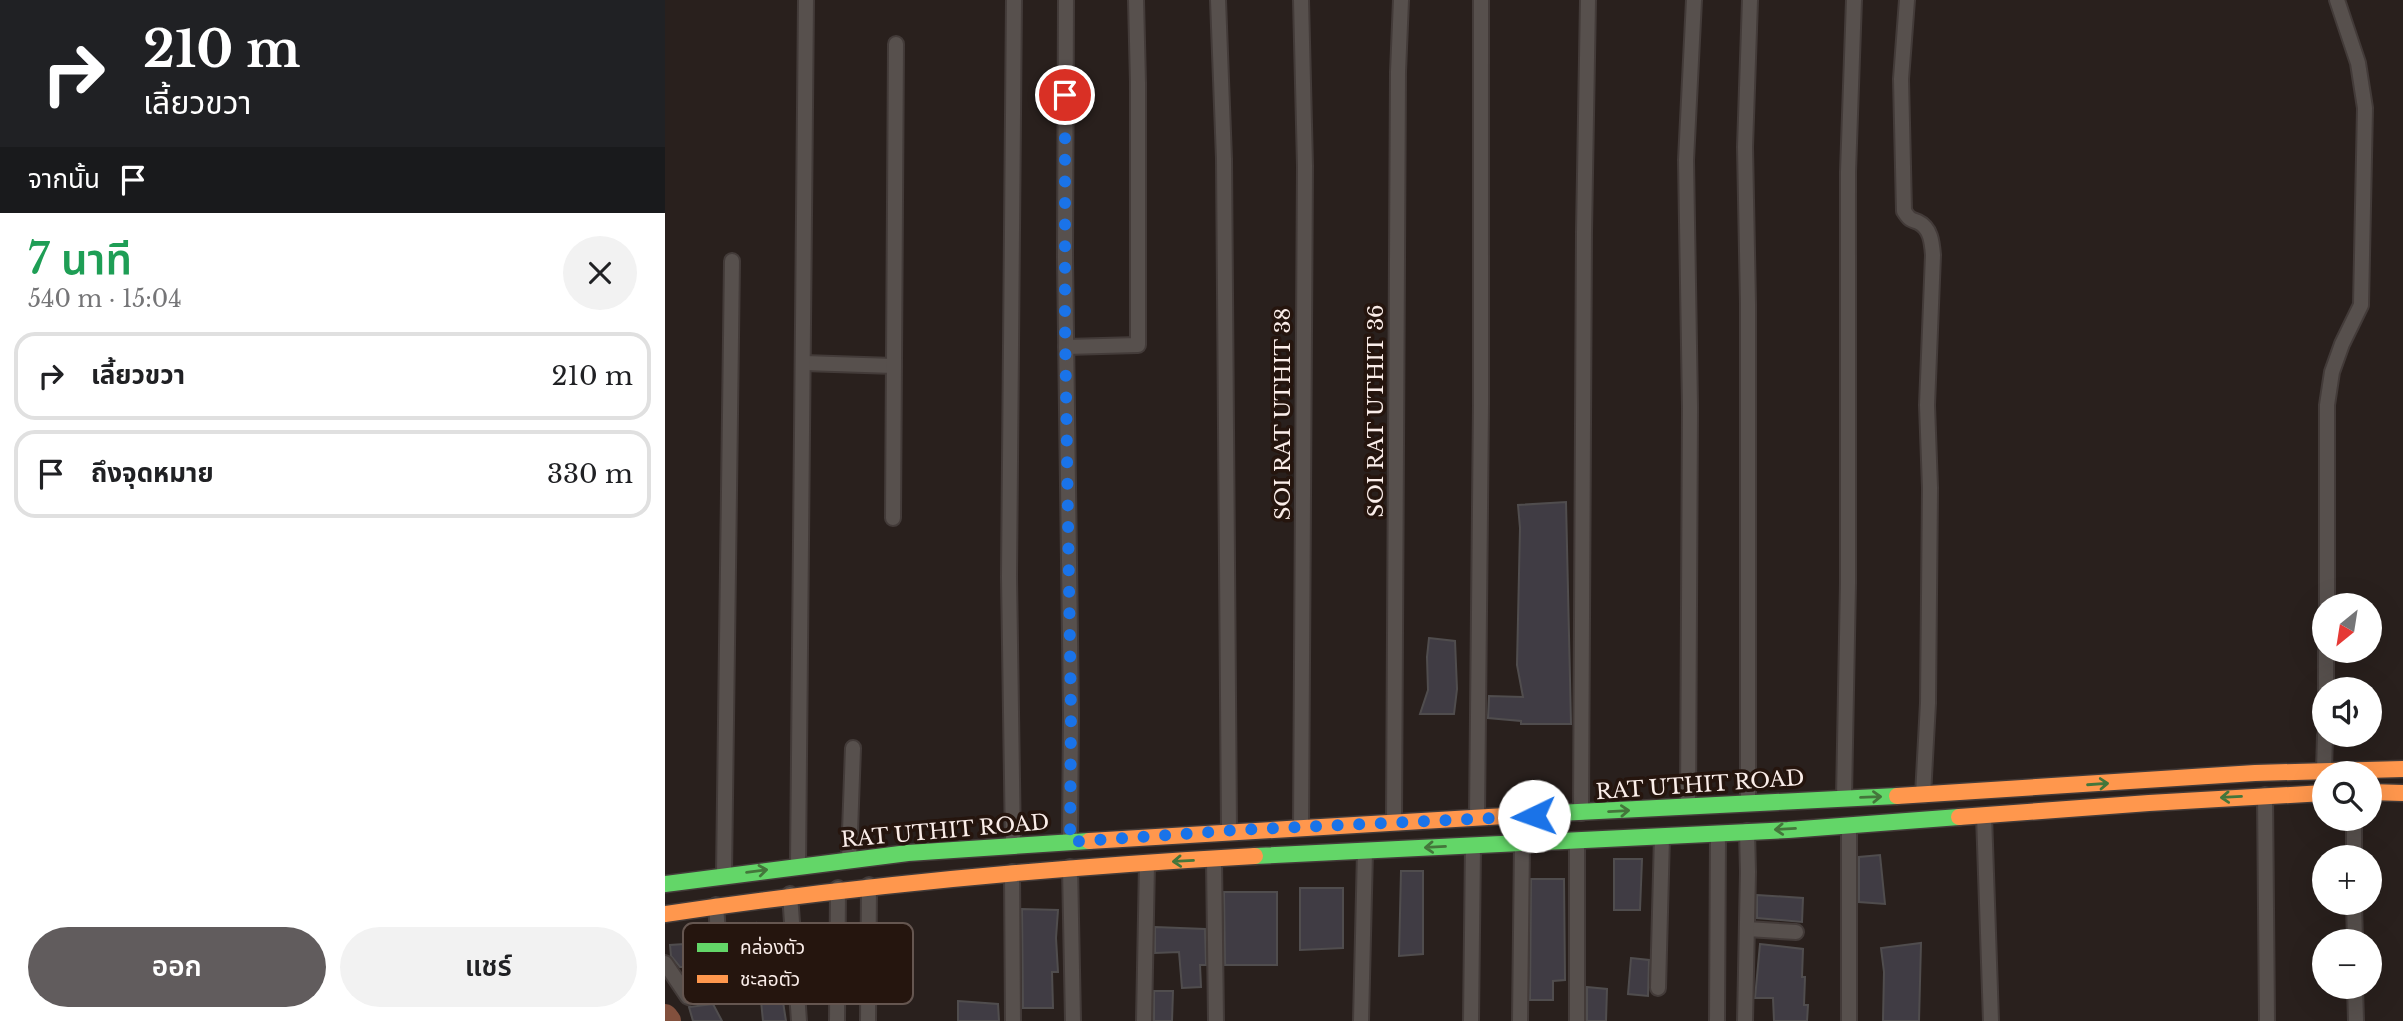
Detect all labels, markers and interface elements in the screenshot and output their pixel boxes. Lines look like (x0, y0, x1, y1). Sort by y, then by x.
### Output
text: 210 m (143, 19, 301, 80)
icon: right (28, 28, 119, 119)
pin (1035, 65, 1095, 125)
icon: arrive (1046, 76, 1084, 114)
text: เลี้ยวขวา (143, 83, 251, 123)
icon: arrive (114, 161, 152, 199)
text: จากนั้น (28, 163, 100, 195)
text: 7 นาที (28, 233, 132, 285)
button: close (563, 236, 637, 310)
text: 540 m · 15:04 (28, 285, 182, 313)
street label: SOI RAT UTHIT 36 (1363, 304, 1389, 518)
street label: SOI RAT UTHIT 38 (1270, 308, 1296, 520)
icon: right (32, 357, 70, 395)
text: เลี้ยวขวา (91, 359, 185, 391)
text: 210 m (551, 360, 633, 392)
icon: arrive (32, 455, 70, 493)
text: ถึงจุดหมาย (91, 457, 214, 489)
text: 330 m (547, 458, 633, 490)
north arrow (2312, 593, 2382, 663)
map controls (2312, 593, 2382, 999)
button: sound (2312, 677, 2382, 747)
button: search (2312, 761, 2382, 831)
street label: RAT UTHIT ROAD (1595, 765, 1805, 805)
one-way arrow (2086, 777, 2109, 790)
position arrow (1497, 779, 1571, 853)
one-way arrow (1859, 790, 1882, 803)
one-way arrow (2220, 791, 2243, 804)
one-way arrow (1607, 805, 1630, 818)
street label: RAT UTHIT ROAD (840, 809, 1050, 853)
one-way arrow (1773, 823, 1796, 836)
one-way arrow (1424, 840, 1447, 853)
button: + (2312, 845, 2382, 915)
one-way arrow (1173, 855, 1195, 868)
one-way arrow (745, 864, 768, 877)
legend (683, 923, 913, 1004)
button: ออก (28, 927, 326, 1007)
button: แชร์ (340, 927, 637, 1007)
button: − (2312, 929, 2382, 999)
text: คล่องตัว (740, 936, 805, 959)
text: ชะลอตัว (740, 968, 800, 991)

